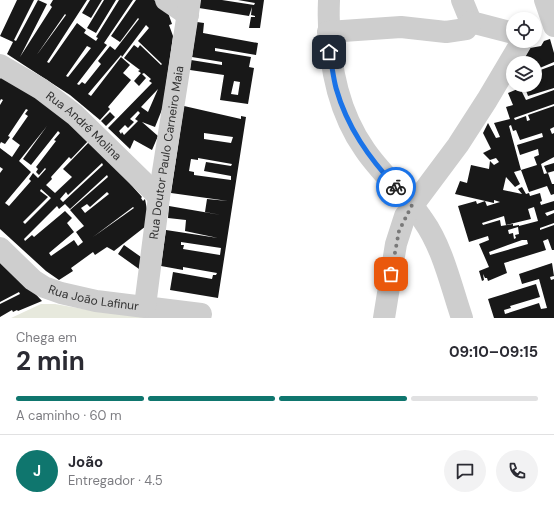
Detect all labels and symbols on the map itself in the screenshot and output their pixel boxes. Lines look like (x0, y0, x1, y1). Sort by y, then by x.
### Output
pin (312, 35, 346, 69)
street label: Rua Doutor Paulo Carneiro Maia (146, 65, 188, 240)
street label: Rua André Molina (43, 88, 125, 164)
courier (376, 167, 416, 207)
pin (374, 257, 408, 291)
street label: Rua João Lafinur (46, 281, 140, 314)

